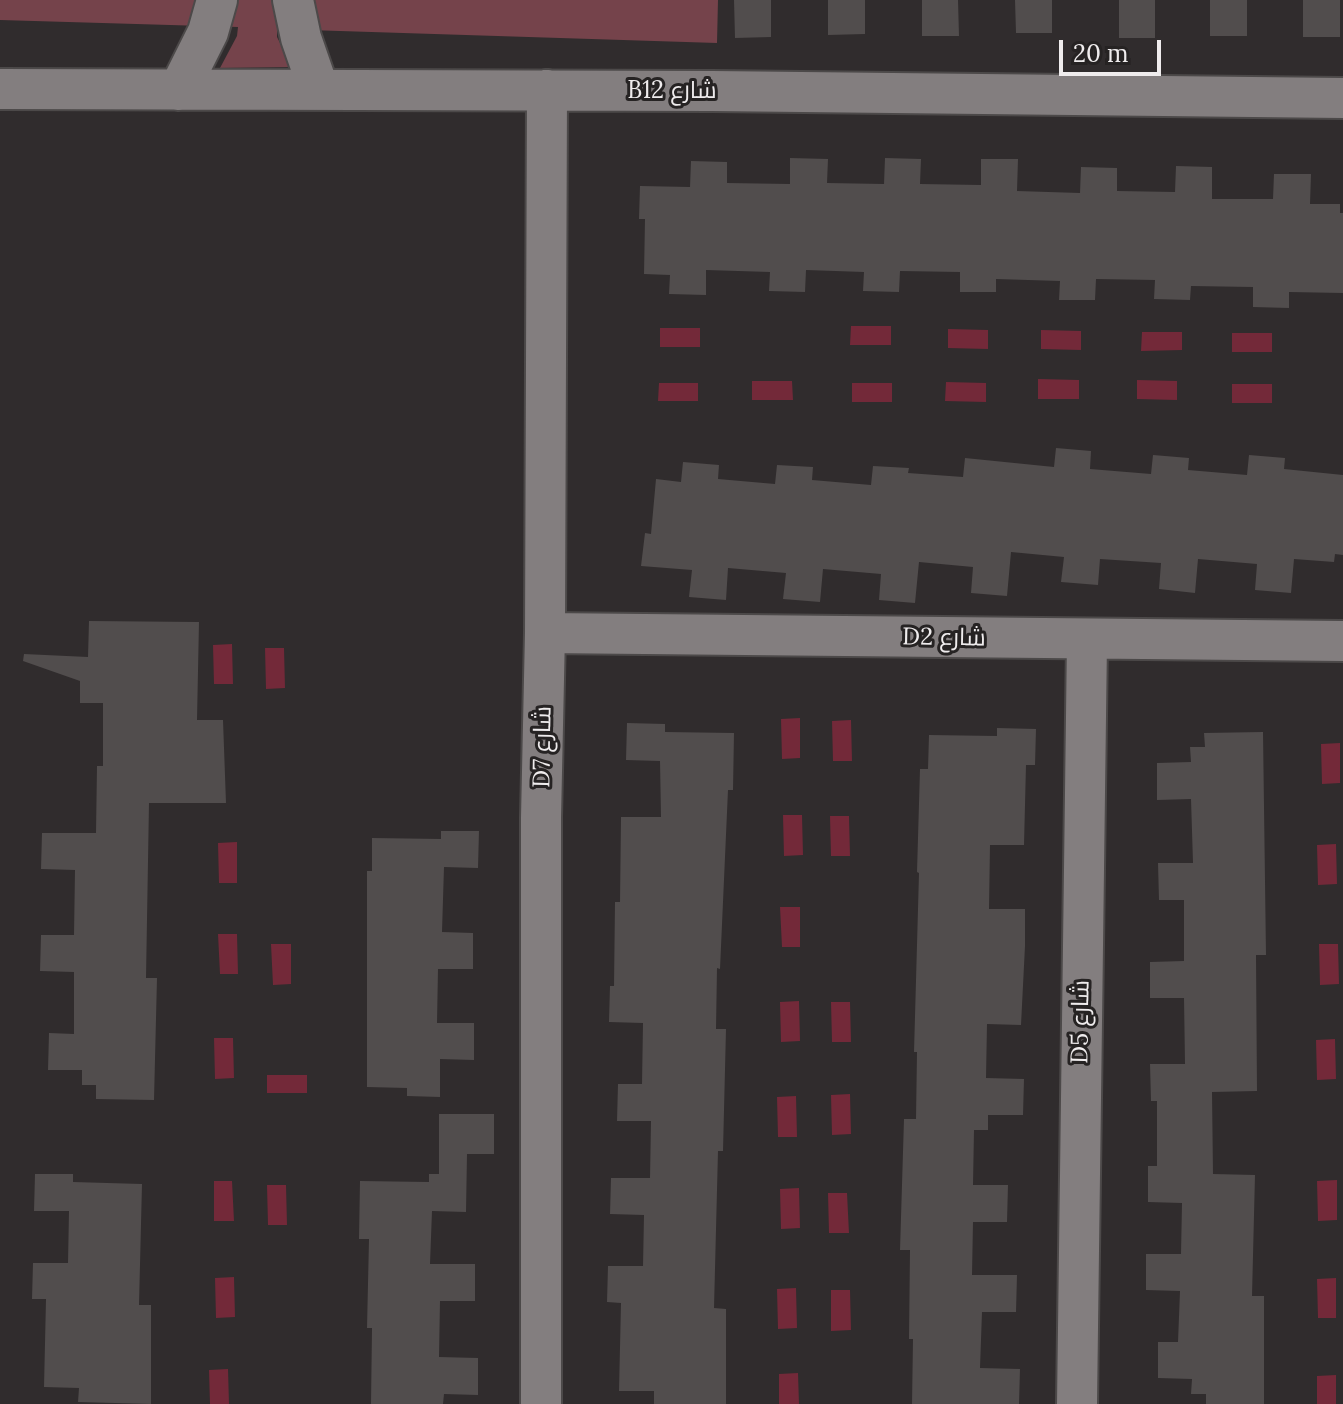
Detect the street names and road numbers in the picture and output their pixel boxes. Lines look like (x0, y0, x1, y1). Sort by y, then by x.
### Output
street label: B12 شارع (627, 77, 717, 105)
street label: D2 شارع (902, 623, 986, 653)
street label: D7 شارع (528, 706, 558, 788)
street label: D5 شارع (1066, 980, 1096, 1064)

